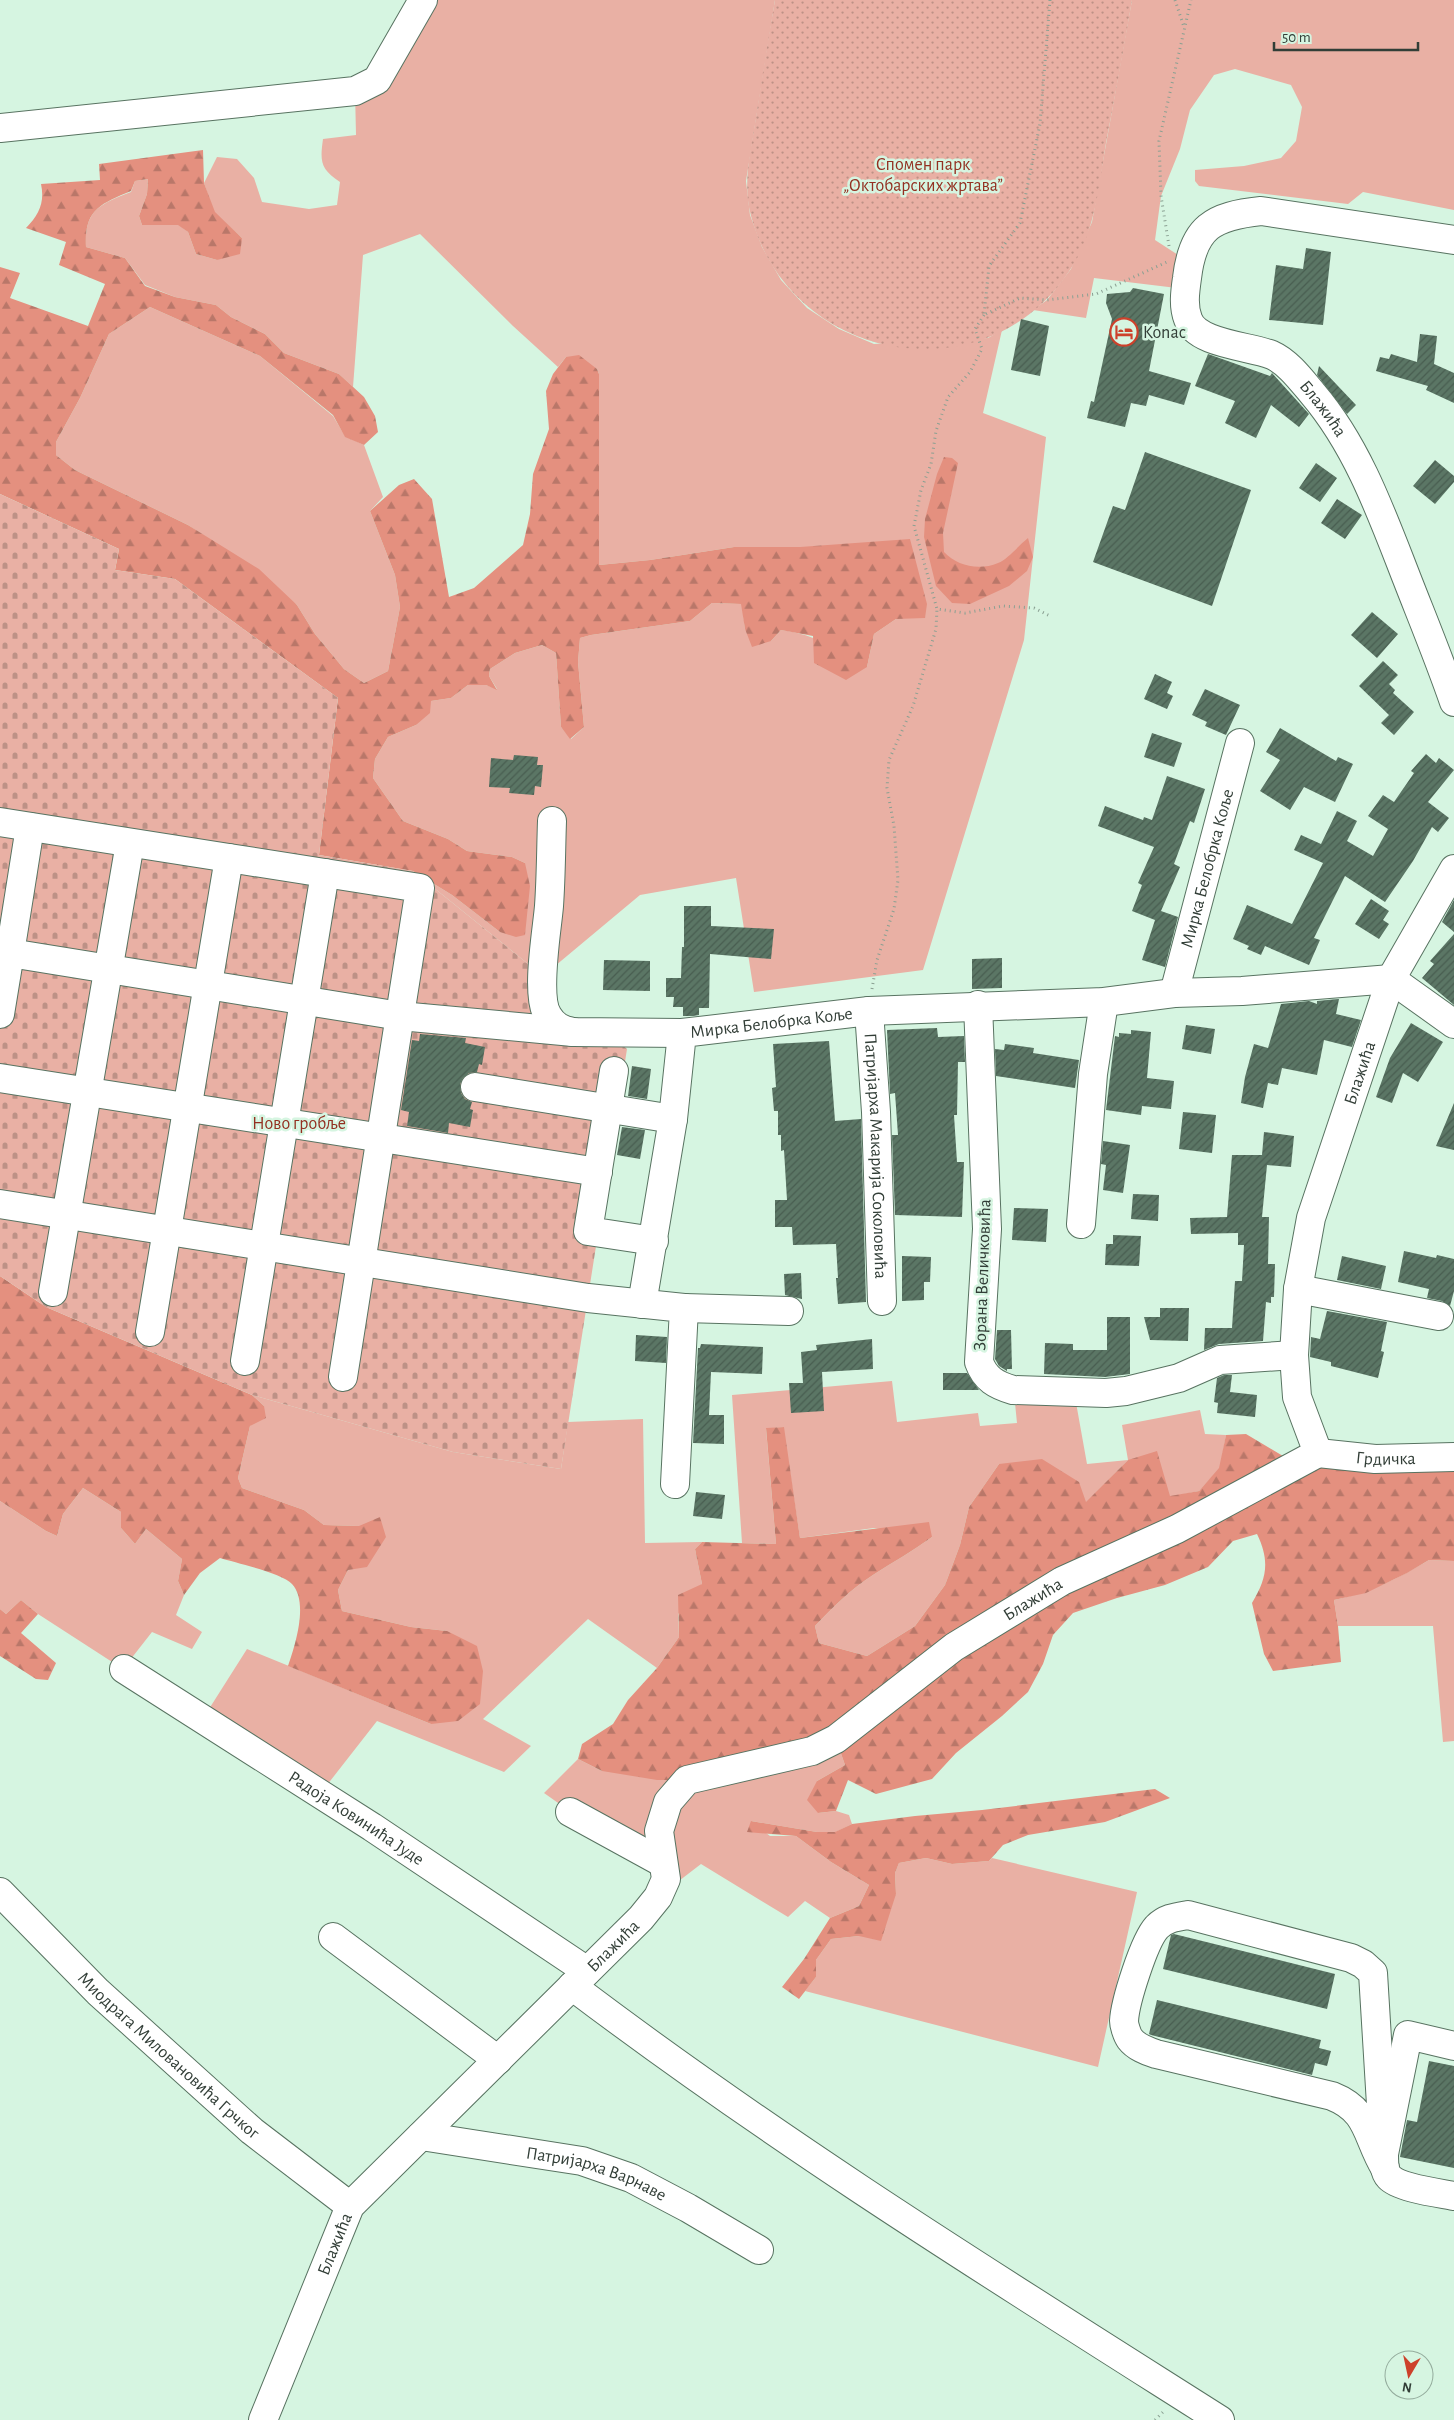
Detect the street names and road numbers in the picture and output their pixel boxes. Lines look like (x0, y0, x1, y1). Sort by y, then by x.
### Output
street label: Блажића (1296, 377, 1349, 440)
street label: Мирка Белобрка Коље (1178, 787, 1237, 950)
street label: Мирка Белобрка Коље (689, 1005, 854, 1042)
street label: Патријарха Макарија Соколовића (861, 1032, 889, 1279)
street label: Блажића (1342, 1039, 1379, 1107)
street label: Зорана Величковића (971, 1199, 995, 1351)
street label: Грдичка (1355, 1449, 1416, 1469)
street label: Блажића (1000, 1575, 1066, 1625)
street label: Радоја Ковинића Јуде (285, 1768, 427, 1869)
street label: Блажића (584, 1917, 643, 1976)
street label: Миодрага Миловановића Грчког (74, 1969, 263, 2144)
street label: Патријарха Варнаве (525, 2144, 669, 2205)
street label: Блажића (315, 2211, 356, 2278)

